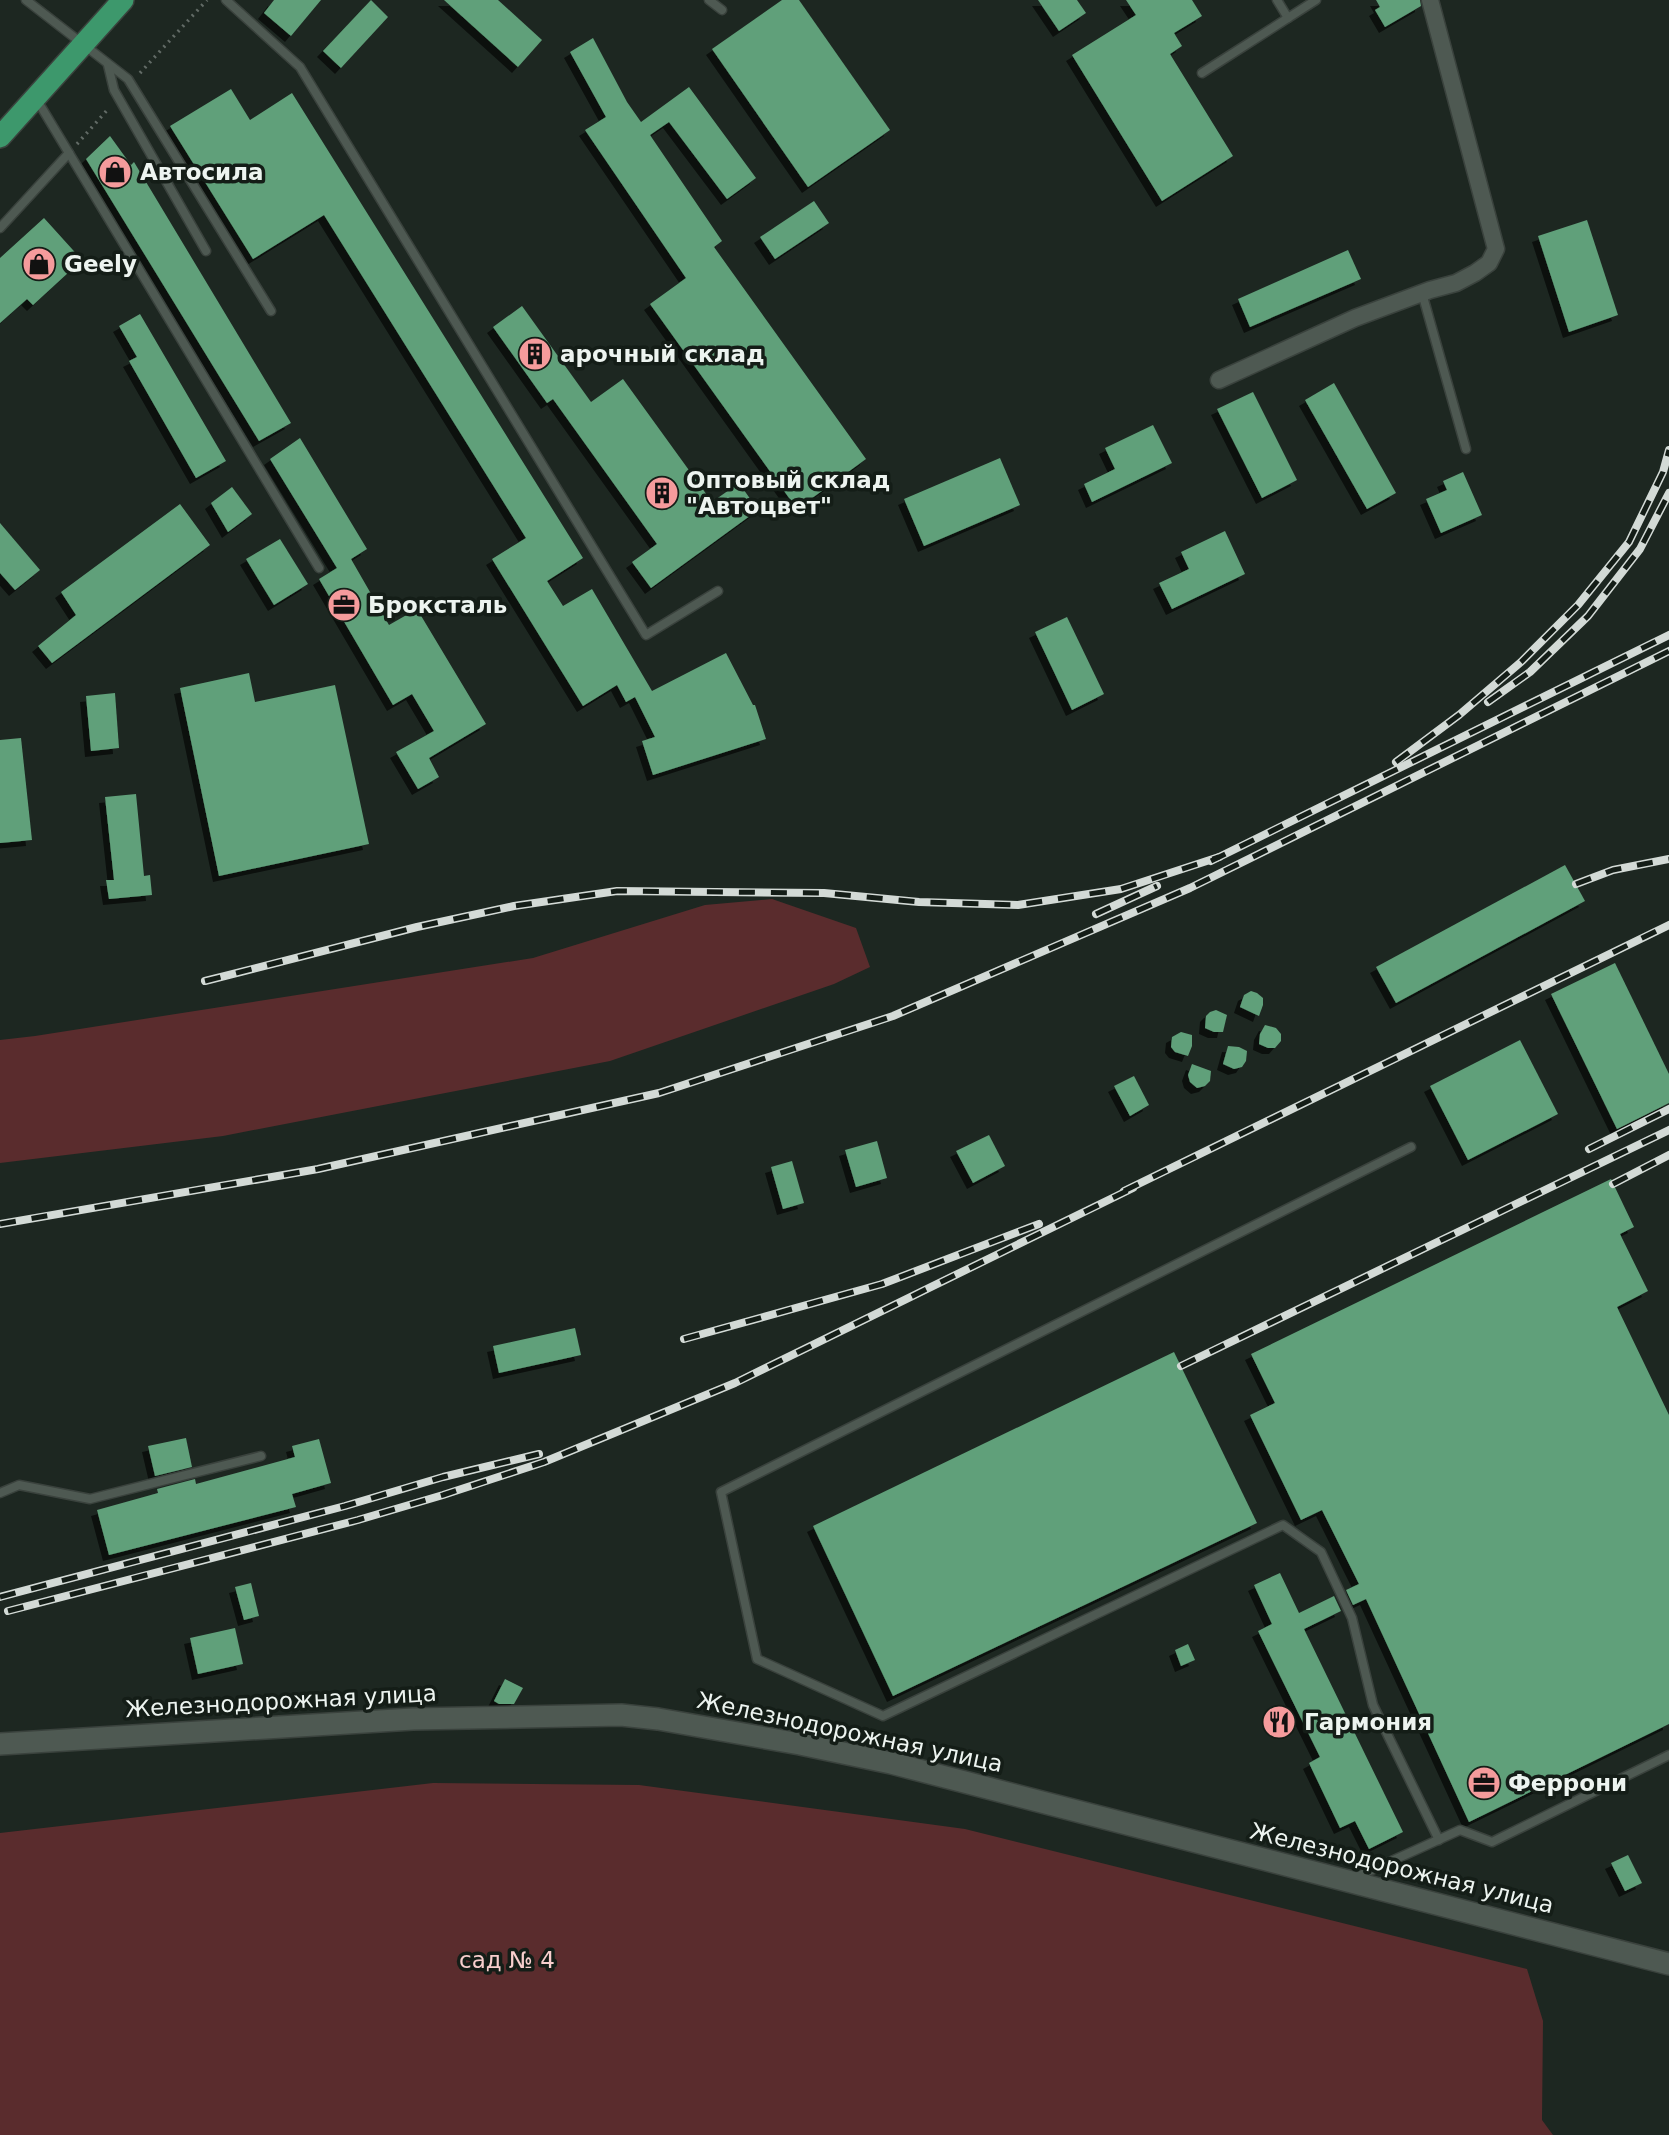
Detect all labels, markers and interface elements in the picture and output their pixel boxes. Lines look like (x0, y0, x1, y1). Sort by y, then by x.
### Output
shop icon: Автосила (96, 153, 134, 191)
place label: Автосила (140, 159, 264, 185)
shop icon: Geely (20, 245, 58, 283)
place label: Geely (64, 251, 137, 277)
building icon: арочный склад (516, 335, 554, 373)
place label: арочный склад (560, 341, 765, 367)
place label: Оптовый склад "Автоцвет" (686, 467, 890, 519)
building icon: Оптовый склад "Автоцвет" (643, 474, 681, 512)
office icon: Броксталь (325, 586, 363, 624)
place label: Броксталь (368, 592, 507, 618)
street label: Железнодорожная улица (125, 1680, 437, 1722)
street label: Железнодорожная улица (695, 1687, 1005, 1777)
restaurant icon: Гармония (1260, 1703, 1298, 1741)
place label: Гармония (1304, 1709, 1432, 1735)
office icon: Феррони (1465, 1764, 1503, 1802)
place label: Феррони (1508, 1770, 1627, 1796)
street label: Железнодорожная улица (1248, 1818, 1556, 1918)
park label: сад № 4 (459, 1947, 555, 1973)

